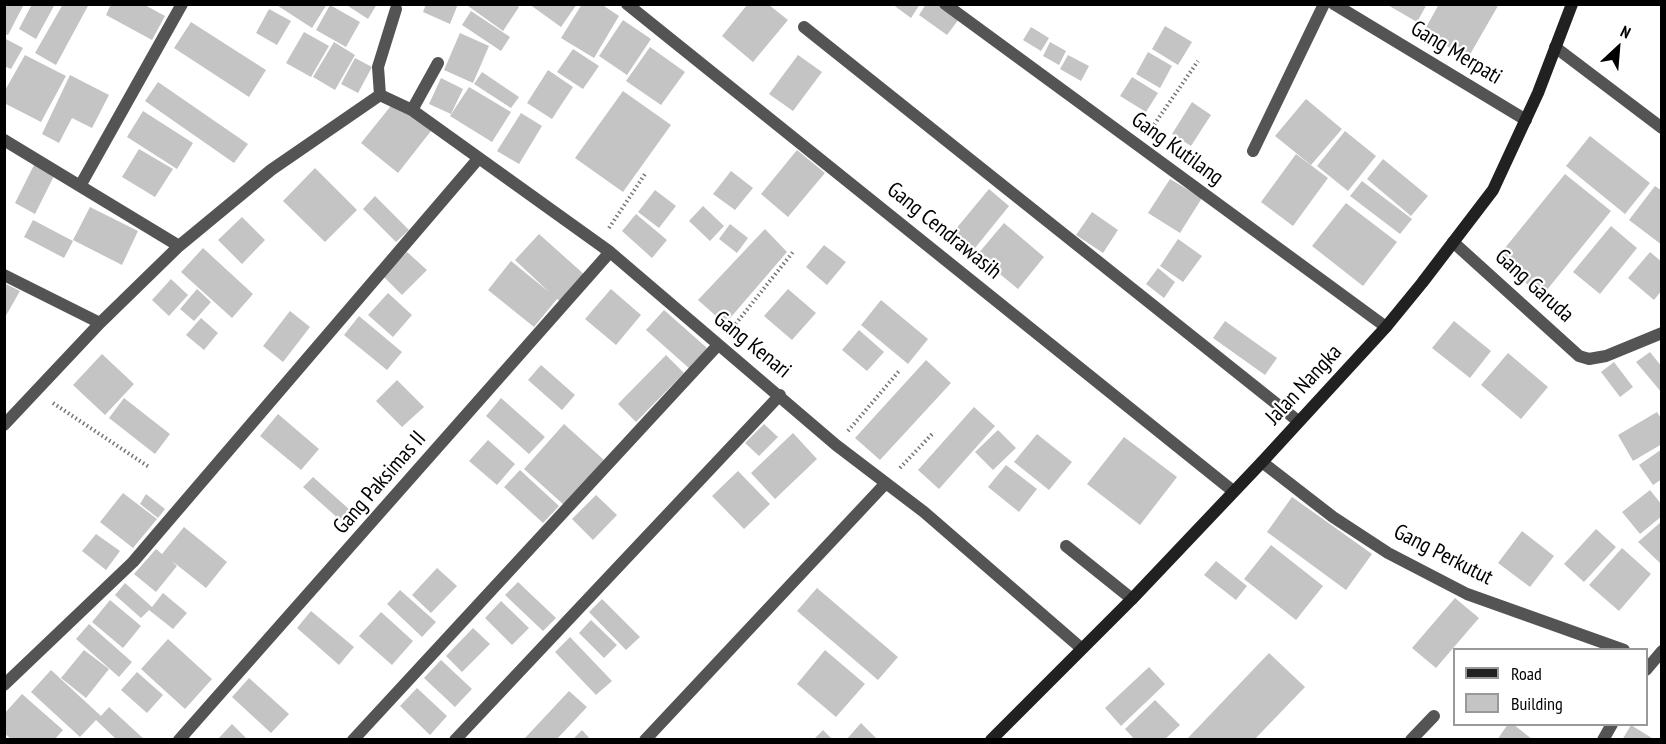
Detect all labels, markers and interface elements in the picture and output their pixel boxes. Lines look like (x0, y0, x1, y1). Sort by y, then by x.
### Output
street label: Gang Merpati (1406, 15, 1506, 91)
north arrow (1588, 18, 1648, 78)
text: N (1618, 21, 1634, 43)
street label: Gang Kutilang (1126, 107, 1228, 191)
street label: Gang Cendrawasih (881, 177, 1007, 285)
street label: Gang Garuda (1489, 244, 1579, 328)
street label: Gang Kenari (708, 306, 796, 384)
street label: Jalan Nangka (1260, 340, 1348, 430)
street label: Gang Paksimas II (328, 426, 432, 540)
street label: Gang Perkutut (1389, 519, 1497, 591)
legend (1453, 648, 1648, 726)
text: Road (1511, 662, 1542, 685)
text: Building (1511, 692, 1563, 715)

